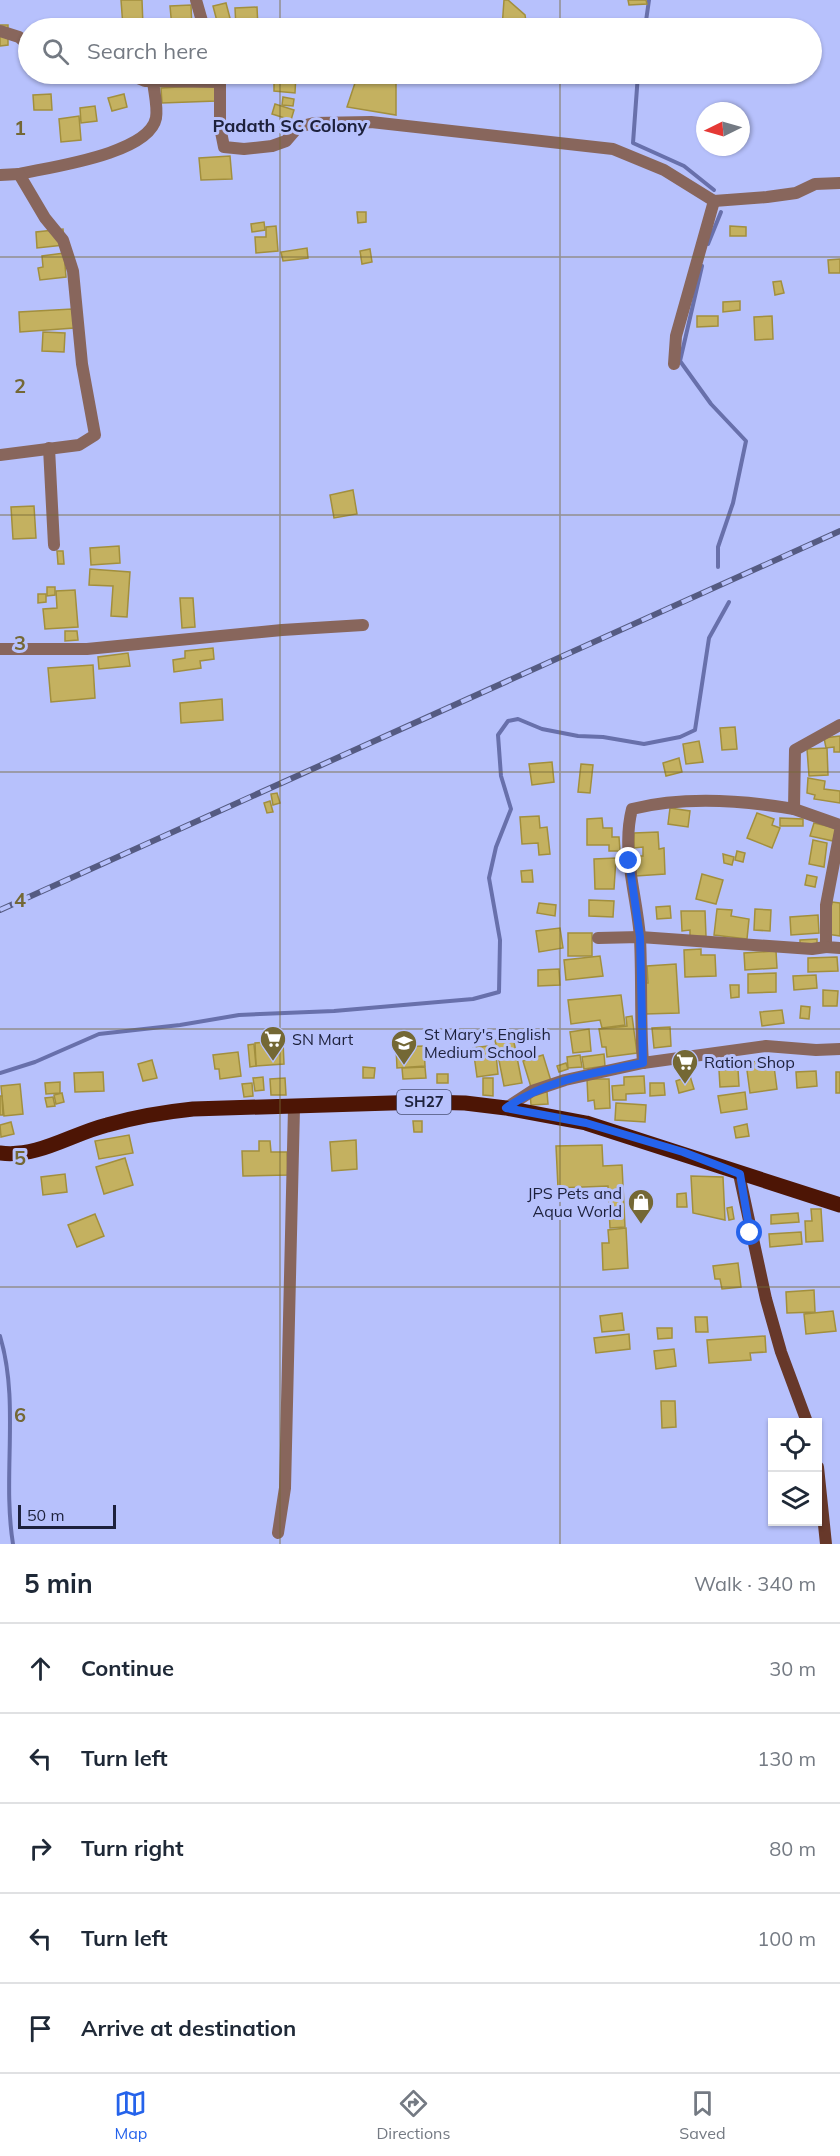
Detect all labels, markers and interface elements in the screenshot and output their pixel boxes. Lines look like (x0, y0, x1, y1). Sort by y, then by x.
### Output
search box (18, 18, 822, 84)
icon: search (39, 35, 72, 68)
text: Search here (87, 37, 208, 65)
north arrow (696, 102, 750, 156)
district label: Padath SC Colony (213, 114, 368, 137)
text: 1 (14, 115, 26, 140)
text: 2 (14, 373, 26, 398)
text: 3 (14, 630, 26, 655)
route end (615, 847, 641, 873)
text: 4 (14, 887, 26, 912)
supermarket icon: SN Mart (258, 1024, 288, 1062)
place label: St Mary's English Medium School (424, 1024, 551, 1062)
school or university icon: St Mary's English Medium School (389, 1028, 419, 1066)
place label: SN Mart (292, 1029, 354, 1049)
supermarket icon: Ration Shop (670, 1047, 700, 1085)
place label: Ration Shop (704, 1052, 795, 1072)
road number: SH27 (397, 1090, 451, 1114)
text: 5 (14, 1145, 26, 1170)
place label: JPS Pets and Aqua World (527, 1183, 622, 1221)
shop icon: JPS Pets and Aqua World (626, 1187, 656, 1225)
route start (736, 1219, 762, 1245)
text: 6 (14, 1402, 26, 1427)
map controls (768, 1418, 822, 1526)
button: locate (768, 1418, 822, 1472)
button: layers (768, 1472, 822, 1526)
scale bar (18, 1502, 116, 1530)
text: 50 m (27, 1505, 64, 1525)
text: 5 min (24, 1567, 93, 1600)
text: Walk · 340 m (694, 1571, 816, 1596)
icon: ahead (24, 1652, 57, 1685)
text: Continue (81, 1654, 174, 1682)
text: 30 m (769, 1656, 816, 1681)
icon: left (24, 1742, 57, 1775)
text: Turn left (81, 1744, 168, 1772)
text: 130 m (757, 1746, 816, 1771)
icon: right (24, 1832, 57, 1865)
text: Turn right (81, 1834, 184, 1862)
text: 80 m (769, 1836, 816, 1861)
icon: left (24, 1922, 57, 1955)
text: Turn left (81, 1924, 168, 1952)
text: 100 m (757, 1926, 816, 1951)
icon: arrive (24, 2012, 57, 2045)
text: Arrive at destination (81, 2014, 296, 2042)
tab: Map (114, 2087, 147, 2143)
tab: Directions (376, 2087, 450, 2143)
tab: Saved (679, 2087, 726, 2143)

